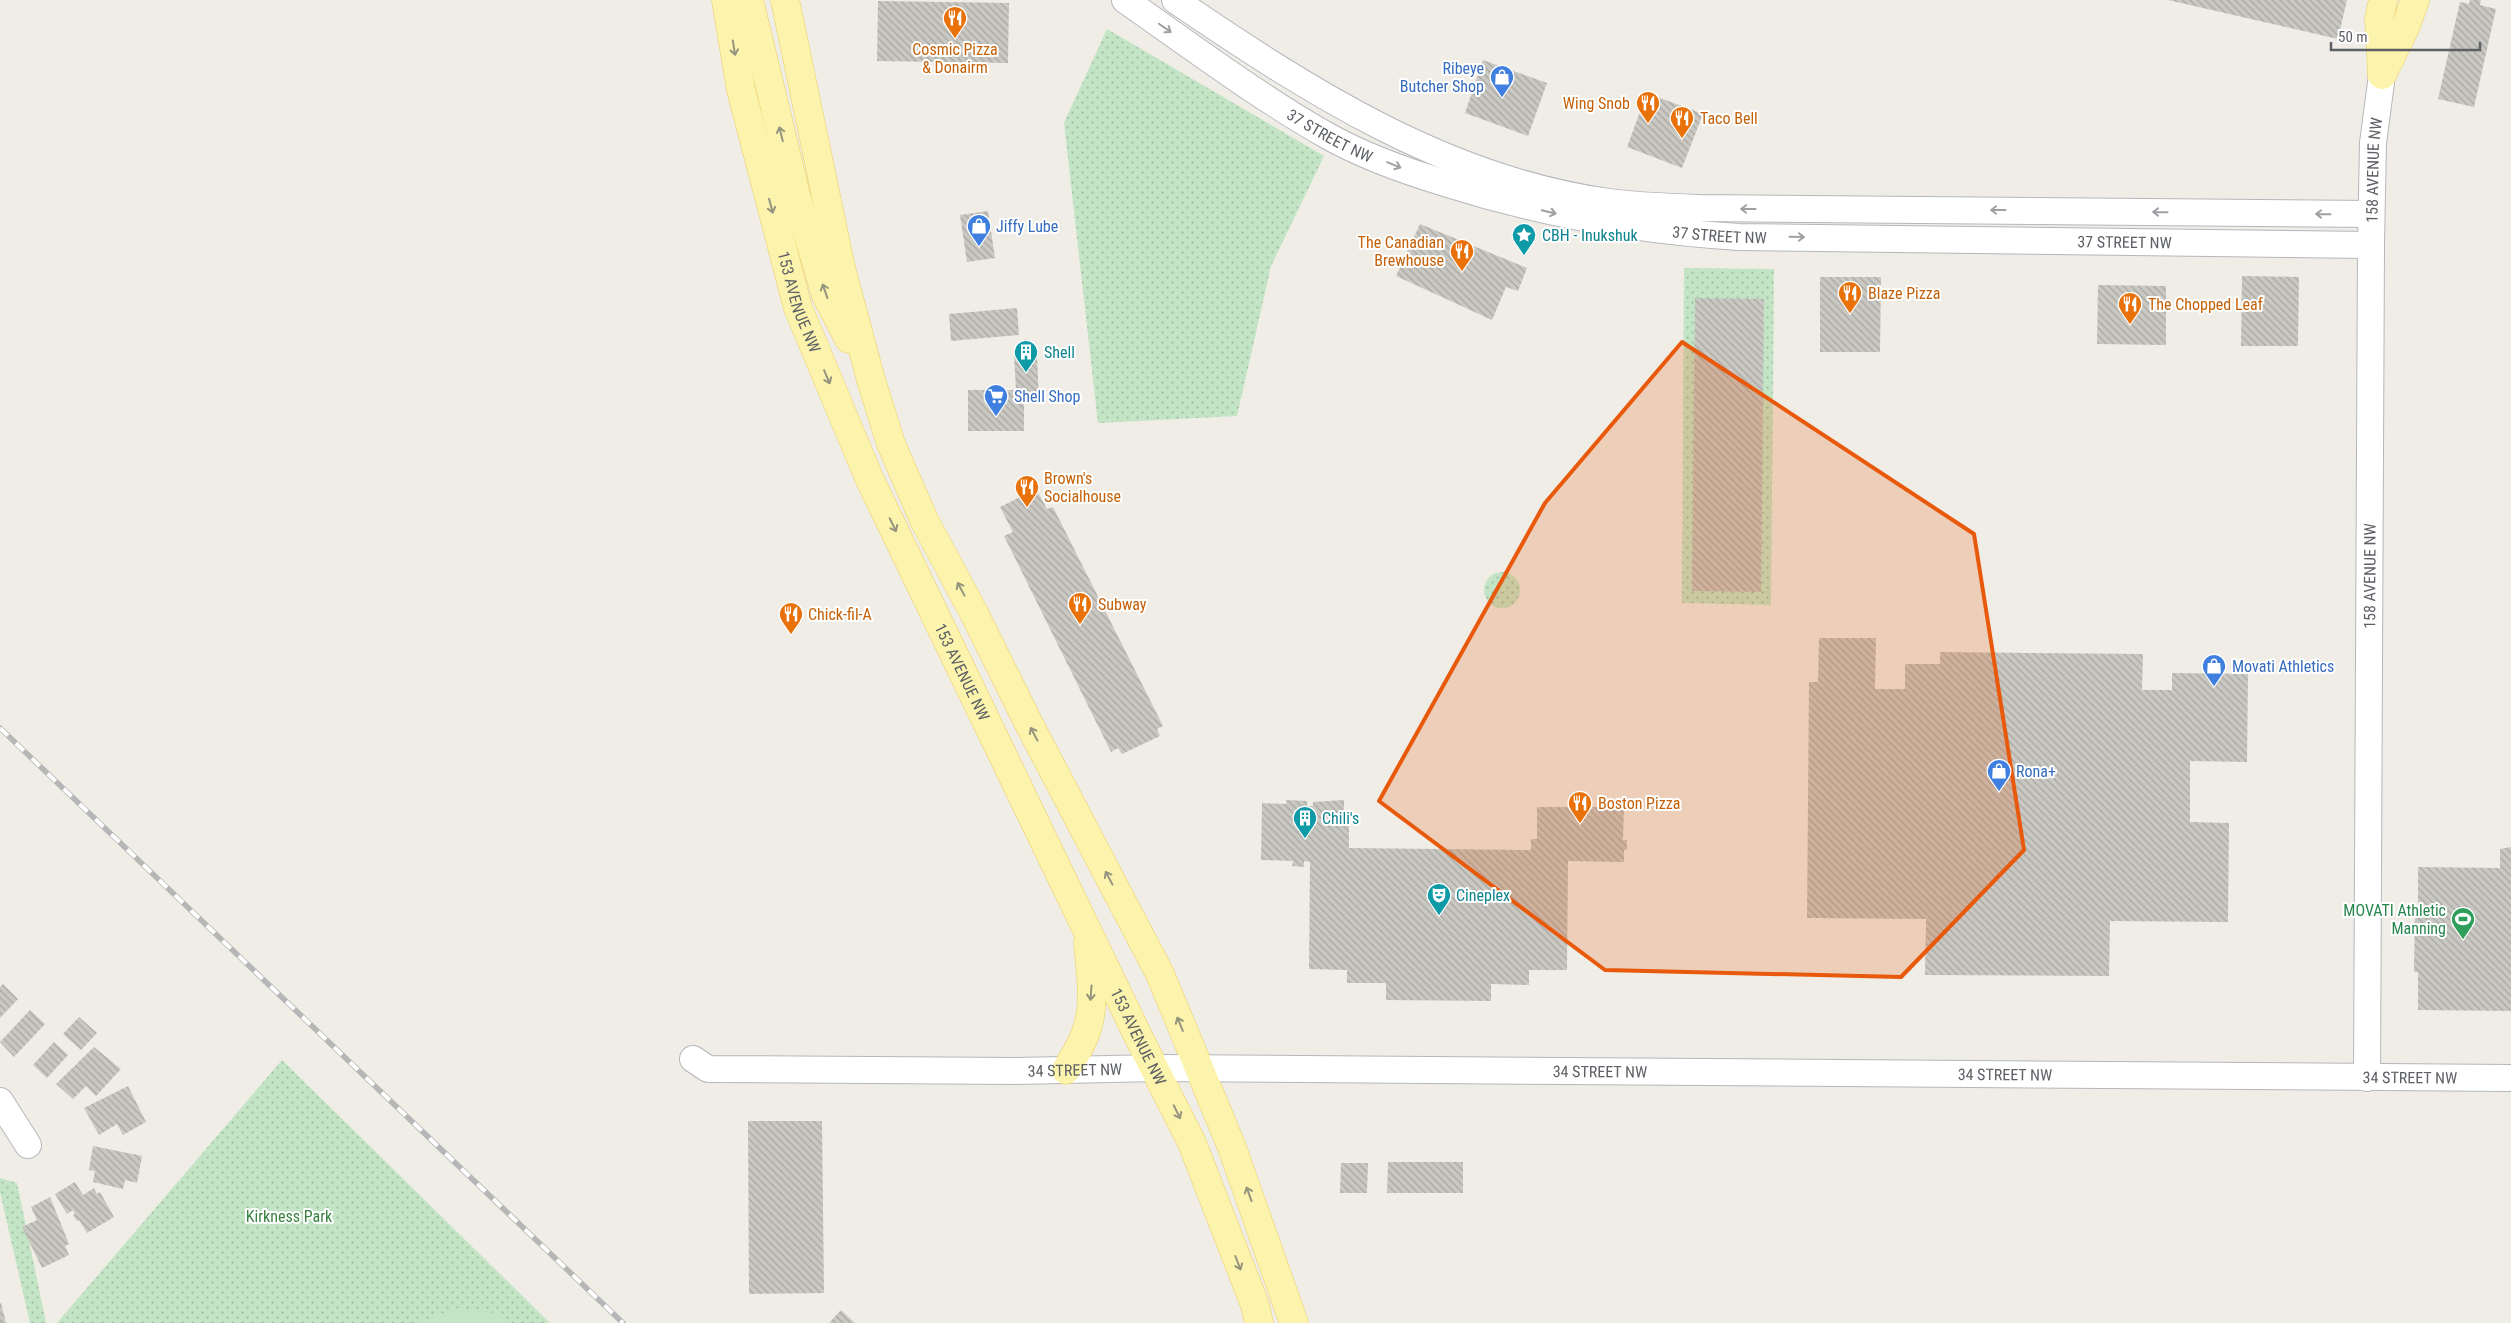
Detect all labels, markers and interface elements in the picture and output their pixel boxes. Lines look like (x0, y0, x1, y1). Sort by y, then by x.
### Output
restaurant icon: Cosmic Pizza & Donairm (942, 5, 968, 39)
scale bar (2331, 20, 2480, 52)
one-way arrow (1158, 23, 1172, 33)
text: 50 m (2338, 28, 2368, 46)
one-way arrow (729, 40, 739, 56)
place label: Cosmic Pizza & Donairm (912, 40, 998, 77)
place label: Ribeye Butcher Shop (1400, 59, 1484, 96)
shop icon: Ribeye Butcher Shop (1489, 64, 1515, 98)
restaurant icon: Wing Snob (1635, 90, 1661, 124)
place label: Wing Snob (1563, 94, 1630, 113)
street label: 37 STREET NW (1283, 105, 1375, 167)
restaurant icon: Taco Bell (1669, 105, 1695, 139)
place label: Taco Bell (1700, 109, 1758, 128)
street label: 158 AVENUE NW (2362, 116, 2386, 223)
one-way arrow (776, 127, 785, 143)
one-way arrow (1386, 161, 1401, 170)
one-way arrow (767, 198, 776, 214)
one-way arrow (1740, 204, 1756, 214)
one-way arrow (1990, 205, 2006, 214)
one-way arrow (2152, 207, 2168, 217)
one-way arrow (1541, 208, 1557, 217)
one-way arrow (2315, 209, 2331, 219)
shop icon: Jiffy Lube (966, 213, 992, 247)
place label: Jiffy Lube (996, 217, 1058, 236)
place icon: CBH - Inukshuk (1511, 222, 1537, 256)
street label: 37 STREET NW (1671, 222, 1767, 247)
place label: CBH - Inukshuk (1542, 226, 1638, 245)
one-way arrow (1789, 232, 1805, 242)
street label: 37 STREET NW (2077, 232, 2172, 252)
place label: The Canadian Brewhouse (1358, 233, 1444, 270)
restaurant icon: The Canadian Brewhouse (1449, 238, 1475, 272)
street label: 153 AVENUE NW (774, 249, 825, 355)
restaurant icon: Blaze Pizza (1837, 280, 1863, 314)
one-way arrow (820, 283, 829, 299)
place label: Blaze Pizza (1868, 284, 1940, 303)
restaurant icon: The Chopped Leaf (2117, 291, 2143, 325)
place label: The Chopped Leaf (2148, 295, 2263, 314)
building icon: Shell (1013, 339, 1039, 373)
place label: Shell (1044, 343, 1075, 362)
one-way arrow (822, 369, 832, 384)
supermarket icon: Shell Shop (983, 383, 1009, 417)
place label: Shell Shop (1014, 387, 1081, 406)
place label: Brown's Socialhouse (1044, 469, 1121, 506)
restaurant icon: Brown's Socialhouse (1014, 474, 1040, 508)
one-way arrow (888, 517, 898, 532)
street label: 158 AVENUE NW (2360, 523, 2380, 629)
one-way arrow (956, 582, 965, 597)
restaurant icon: Subway (1067, 591, 1093, 625)
place label: Subway (1098, 595, 1147, 614)
restaurant icon: Chick-fil-A (778, 601, 804, 635)
place label: Chick-fil-A (808, 605, 872, 624)
street label: 153 AVENUE NW (931, 620, 993, 724)
shop icon: Movati Athletics (2201, 653, 2227, 687)
place label: Movati Athletics (2232, 657, 2334, 676)
one-way arrow (1029, 727, 1038, 742)
shop icon: Rona+ (1986, 758, 2012, 792)
place label: Rona+ (2016, 762, 2056, 781)
restaurant icon: Boston Pizza (1567, 790, 1593, 824)
place label: Boston Pizza (1598, 794, 1680, 813)
building icon: Chili's (1292, 805, 1318, 839)
place label: Chili's (1322, 809, 1359, 828)
one-way arrow (1104, 871, 1113, 886)
theatre icon: Cineplex (1426, 882, 1452, 916)
place label: Cineplex (1456, 886, 1510, 905)
place label: MOVATI Athletic Manning (2343, 901, 2446, 938)
sports icon: MOVATI Athletic Manning (2450, 906, 2476, 940)
one-way arrow (1086, 984, 1095, 1000)
street label: 153 AVENUE NW (1106, 985, 1170, 1088)
one-way arrow (1175, 1017, 1184, 1032)
street label: 34 STREET NW (1028, 1060, 1122, 1081)
street label: 34 STREET NW (1553, 1062, 1647, 1082)
street label: 34 STREET NW (1958, 1065, 2052, 1085)
street label: 34 STREET NW (2363, 1068, 2457, 1088)
one-way arrow (1173, 1104, 1182, 1119)
one-way arrow (1244, 1187, 1253, 1203)
park label: Kirkness Park (246, 1207, 333, 1226)
one-way arrow (1234, 1254, 1243, 1270)

